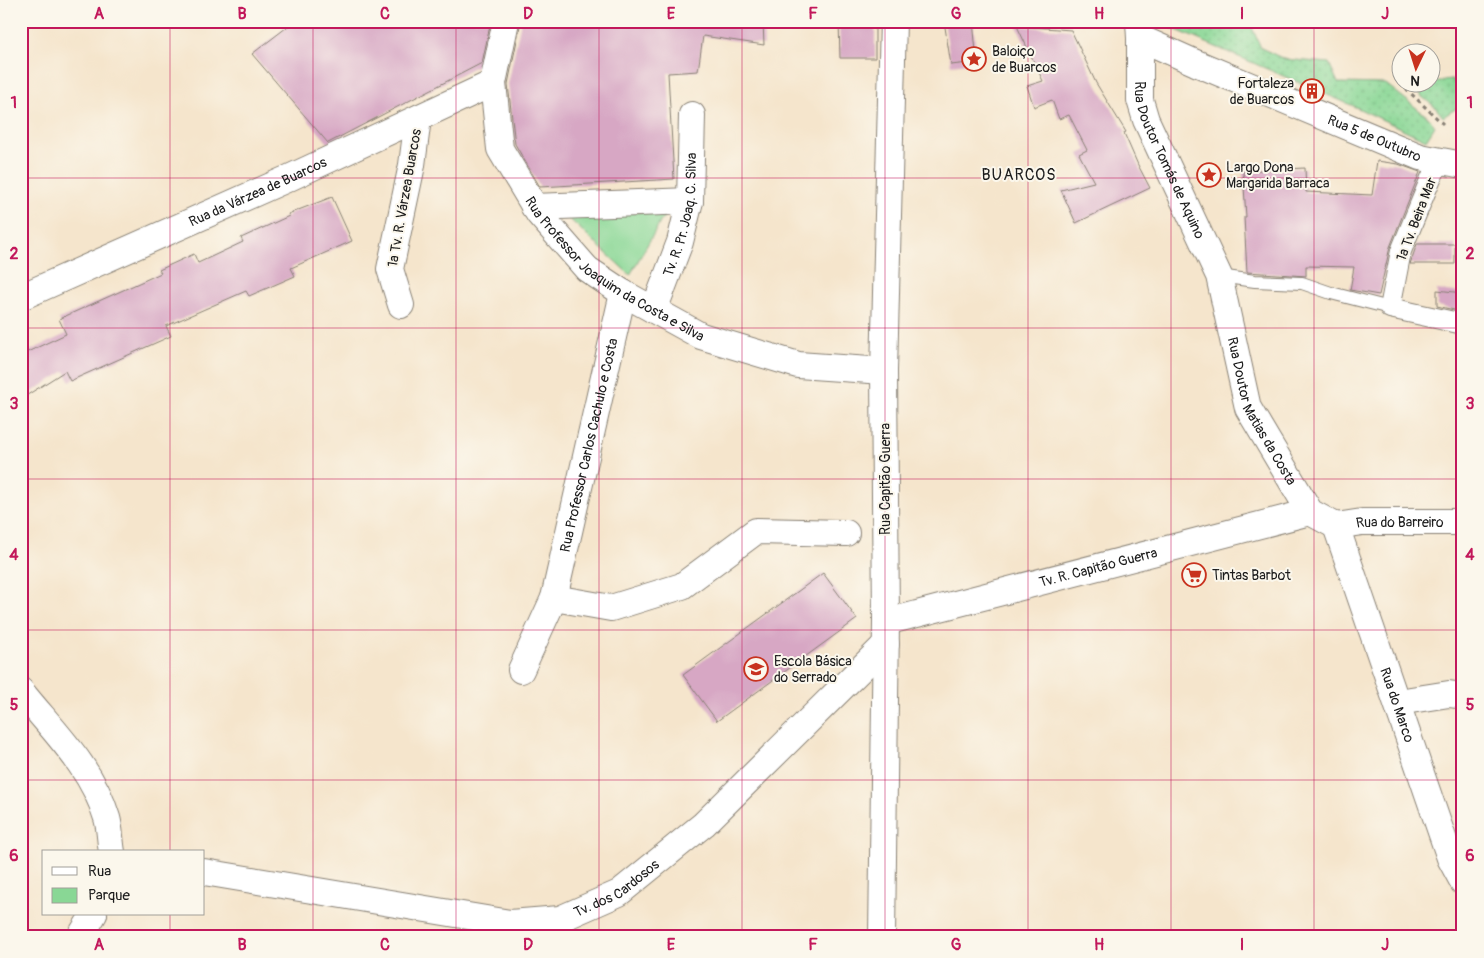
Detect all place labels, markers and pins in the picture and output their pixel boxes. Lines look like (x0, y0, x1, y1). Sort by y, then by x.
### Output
place label: Baloiço de Buarcos (992, 43, 1057, 76)
place icon: Baloiço de Buarcos (961, 46, 987, 72)
place label: Fortaleza de Buarcos (1230, 75, 1295, 108)
building icon: Fortaleza de Buarcos (1299, 78, 1325, 104)
place label: Largo Dona Margarida Barraca (1226, 159, 1330, 192)
place icon: Largo Dona Margarida Barraca (1196, 162, 1222, 188)
supermarket icon: Tintas Barbot (1181, 562, 1207, 588)
place label: Tintas Barbot (1212, 567, 1291, 584)
place label: Escola Básica do Serrado (774, 653, 852, 686)
school or university icon: Escola Básica do Serrado (743, 656, 769, 682)

